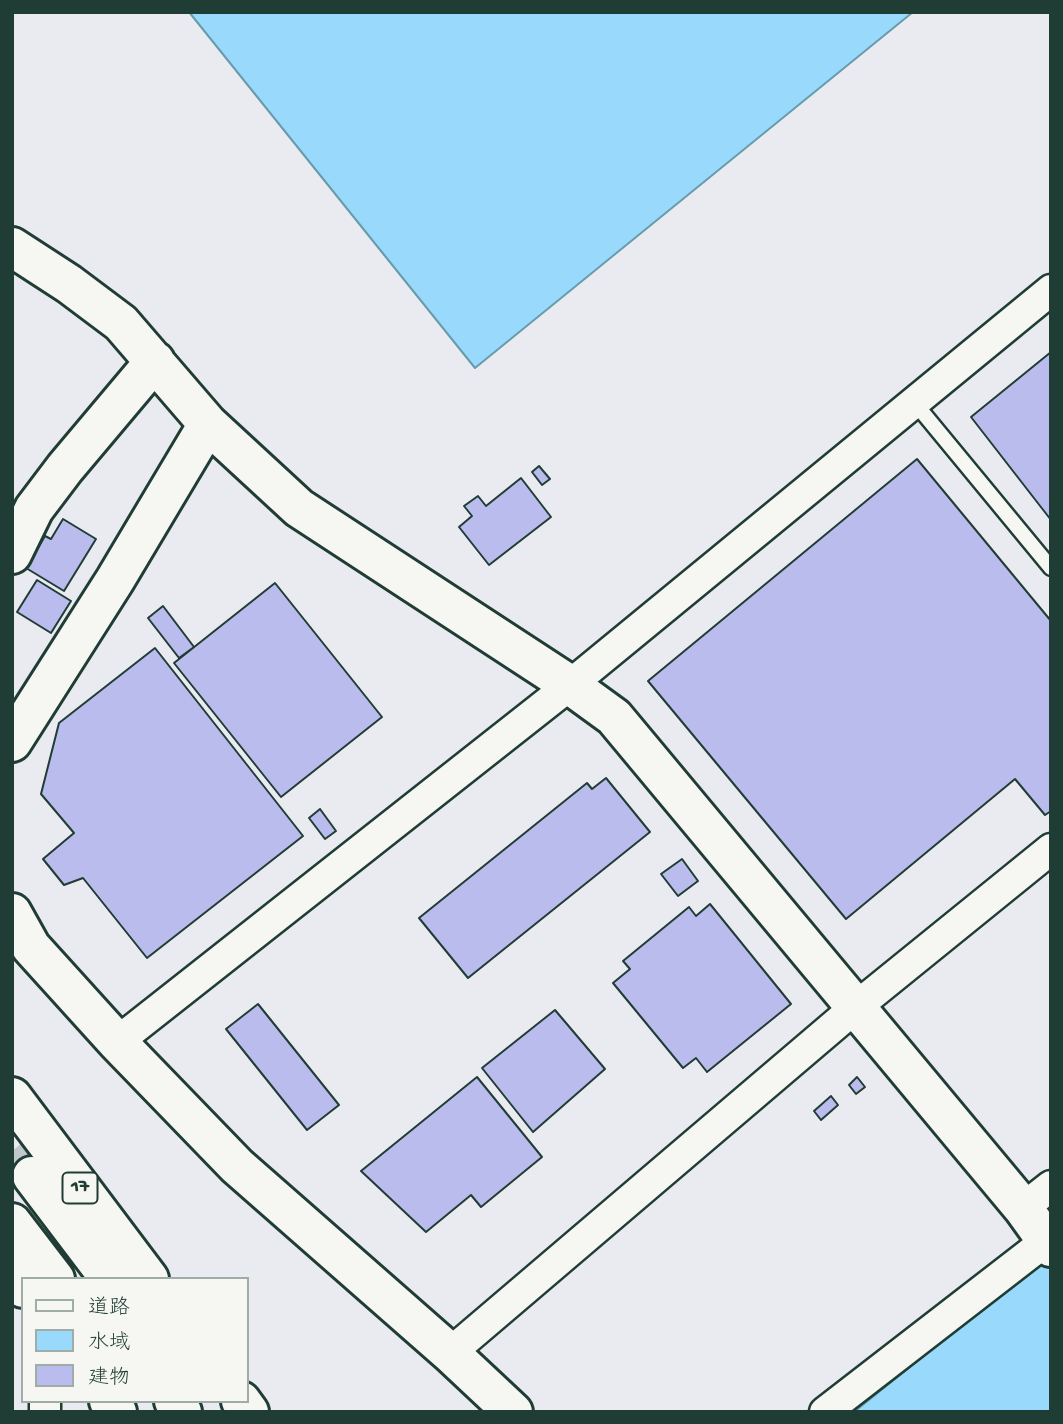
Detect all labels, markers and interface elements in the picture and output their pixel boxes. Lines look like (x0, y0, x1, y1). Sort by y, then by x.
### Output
road number: 17 (62, 1172, 98, 1204)
legend (21, 1277, 248, 1403)
text: 道路 (88, 1297, 130, 1322)
text: 水域 (88, 1332, 130, 1357)
text: 建物 (88, 1367, 130, 1392)

